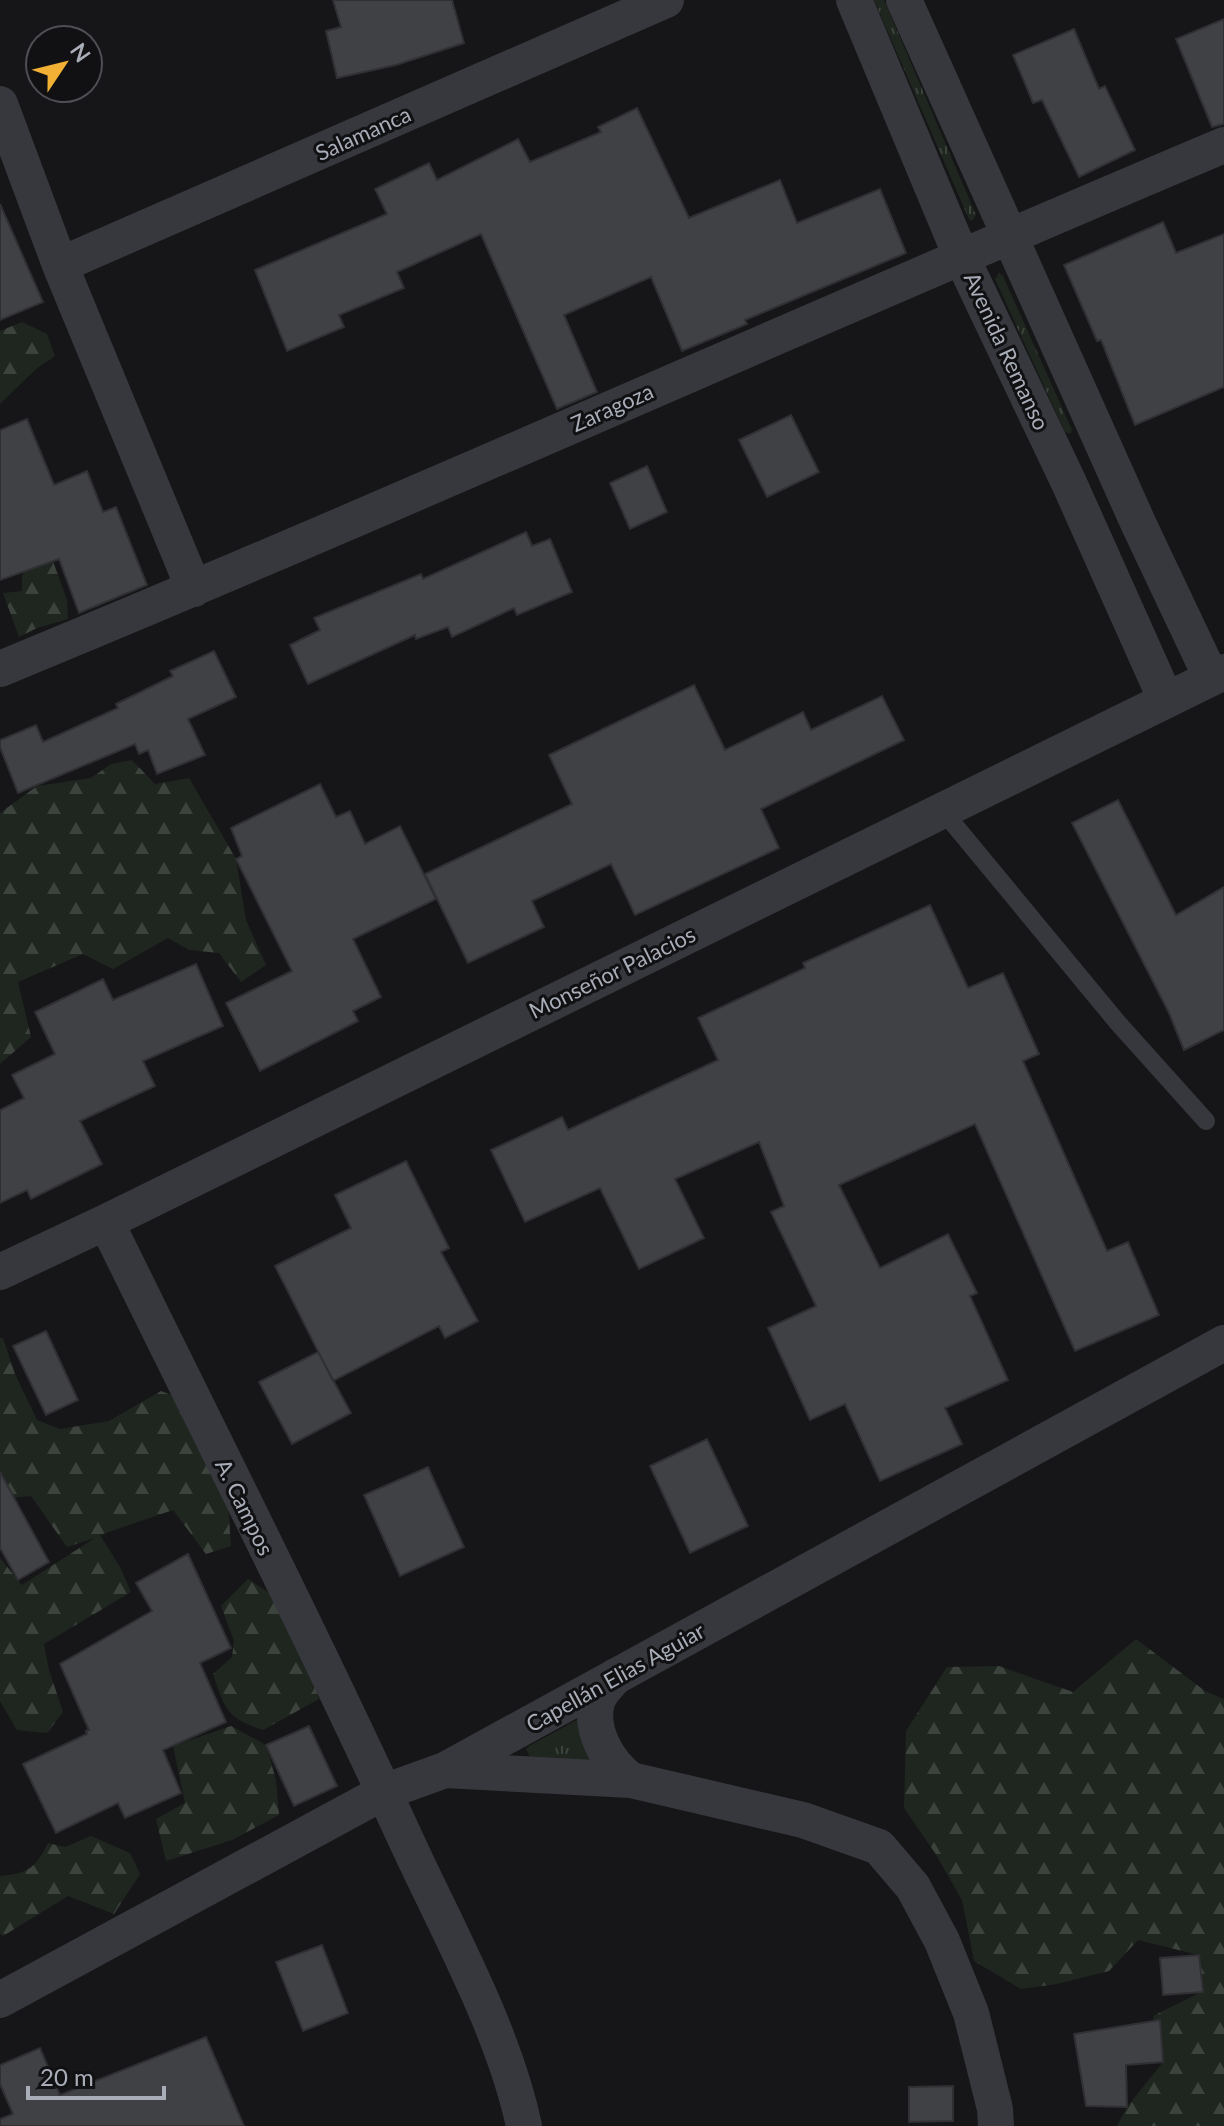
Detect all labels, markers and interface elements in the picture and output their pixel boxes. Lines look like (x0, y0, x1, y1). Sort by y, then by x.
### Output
north arrow (24, 24, 104, 104)
text: N (65, 38, 97, 67)
street label: Salamanca (311, 100, 415, 166)
street label: Avenida Remanso (959, 268, 1055, 434)
street label: Zaragoza (567, 377, 657, 437)
street label: Monseñor Palacios (524, 920, 700, 1024)
street label: A. Campos (210, 1454, 280, 1560)
street label: Capellán Elias Aguiar (521, 1617, 709, 1737)
scale bar (28, 2050, 164, 2100)
text: 20 m (40, 2062, 94, 2091)

